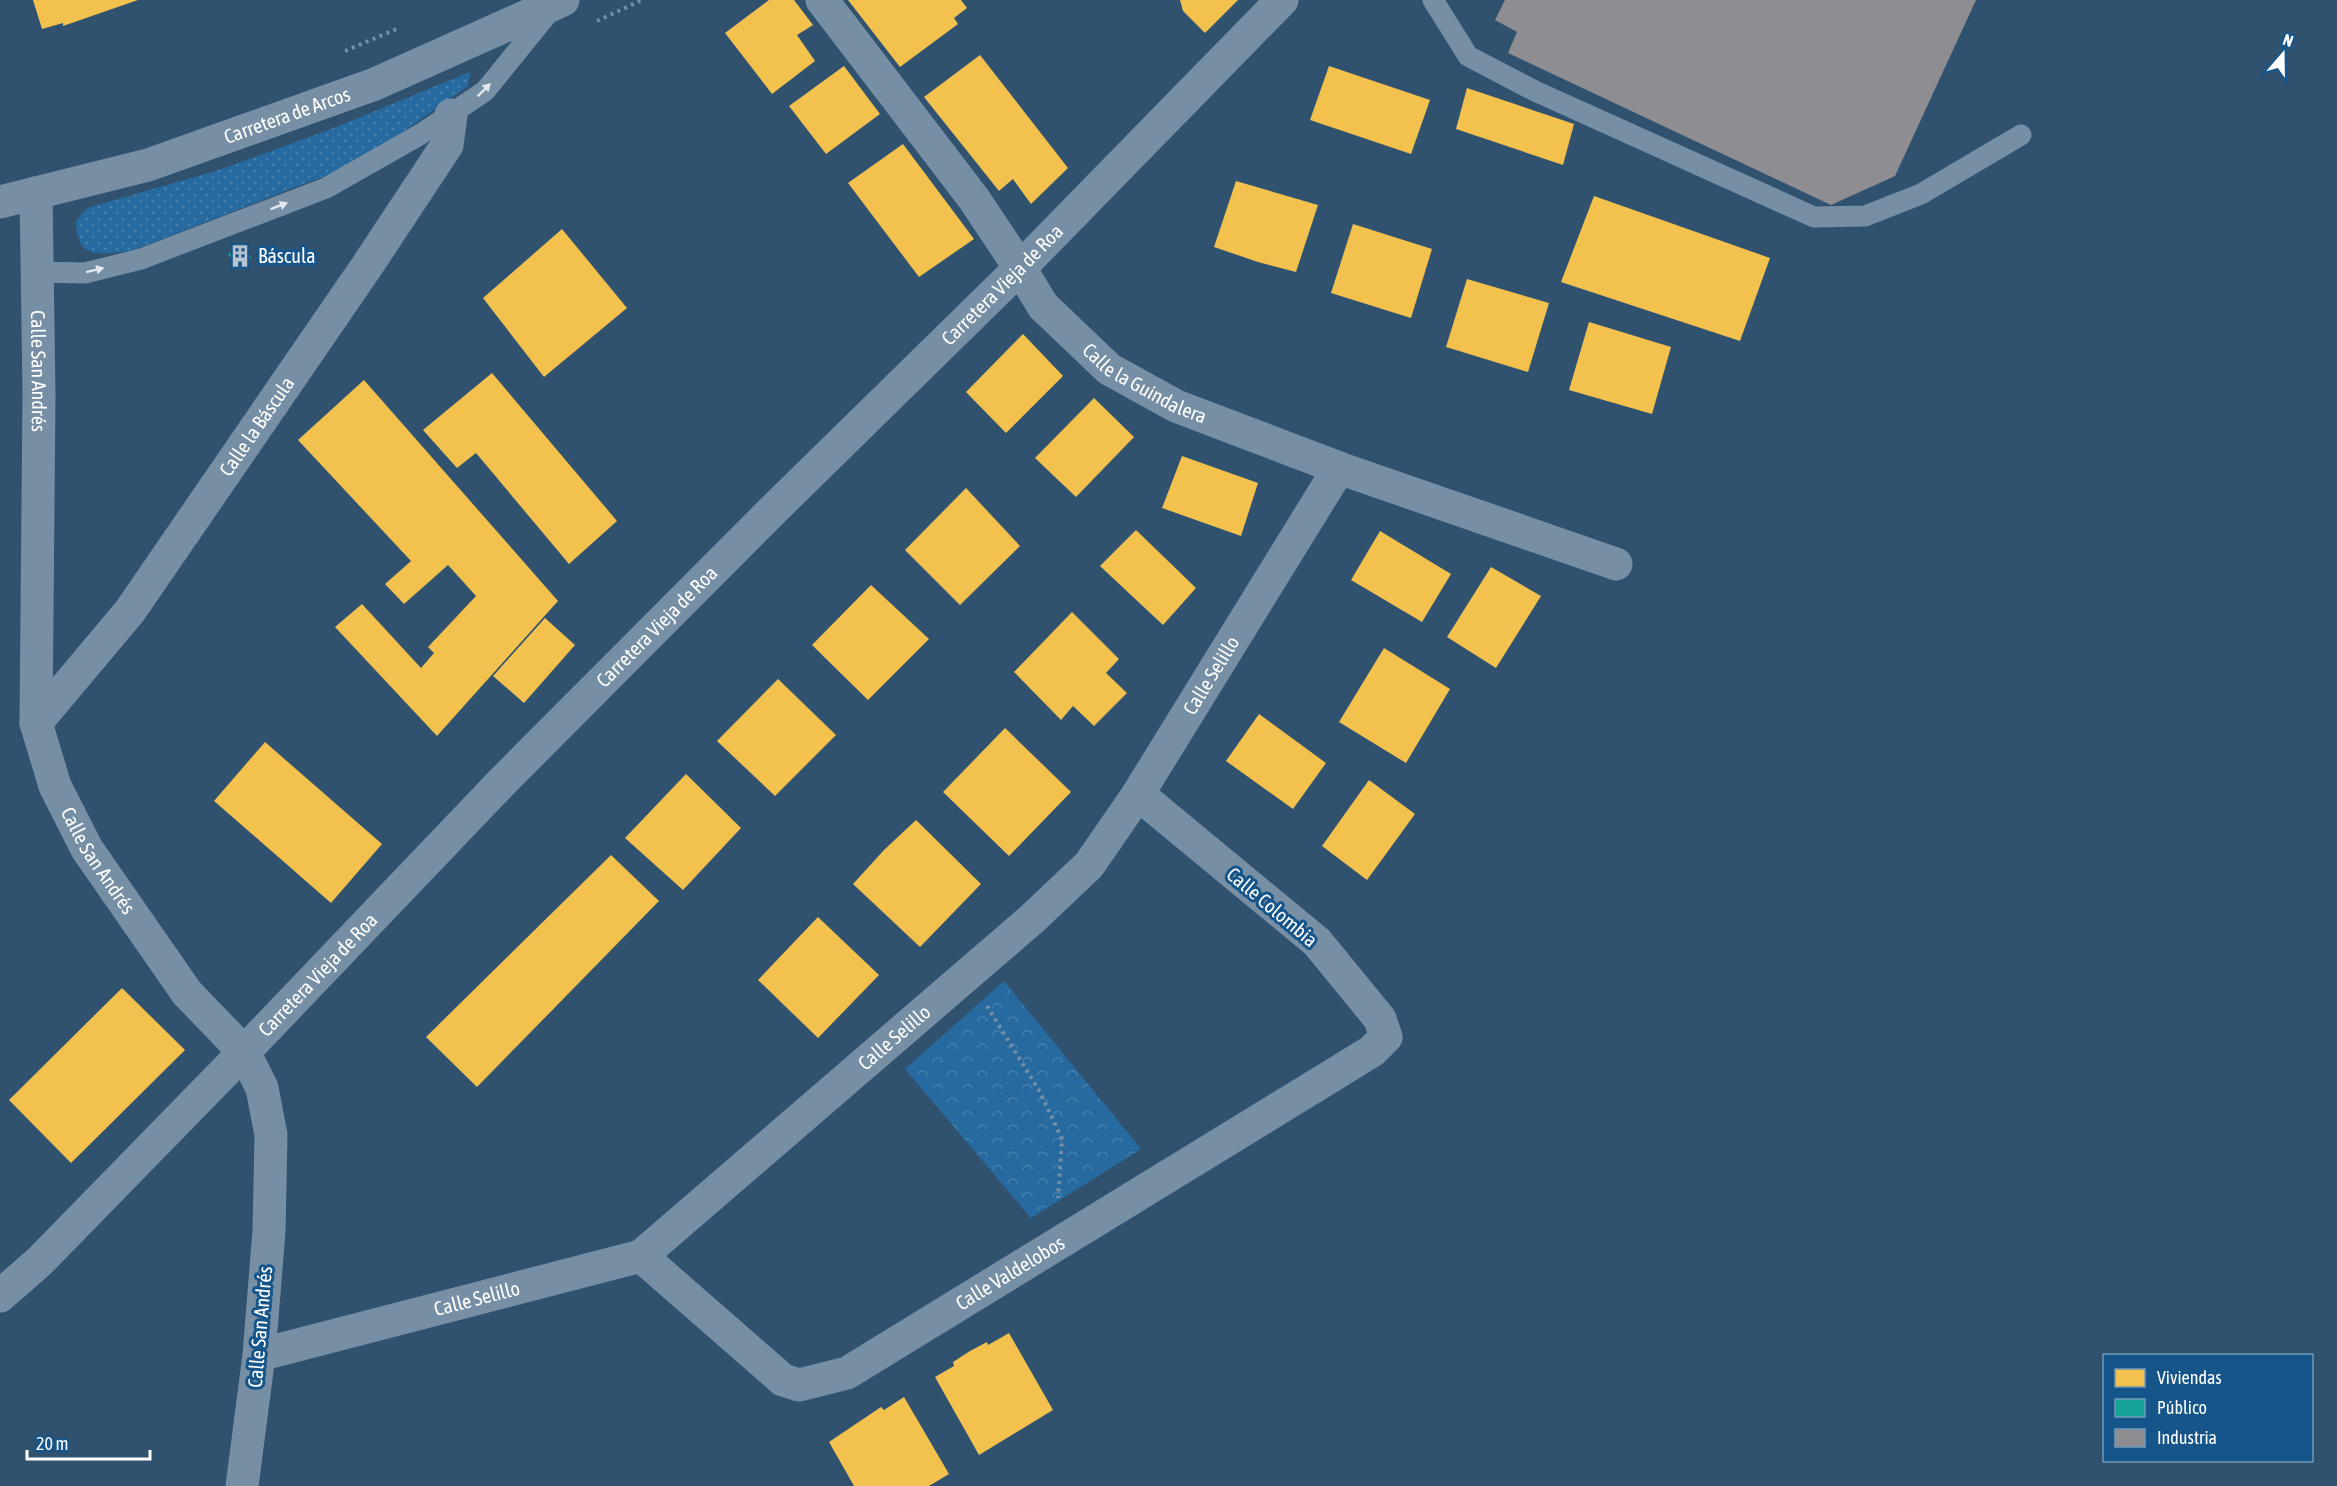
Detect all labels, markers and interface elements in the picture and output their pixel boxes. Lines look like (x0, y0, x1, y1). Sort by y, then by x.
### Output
north arrow (2253, 24, 2313, 84)
text: N (2281, 30, 2296, 50)
street label: Carretera de Arcos (221, 82, 353, 148)
one-way arrow (477, 83, 491, 97)
one-way arrow (270, 201, 288, 210)
street label: Carretera Vieja de Roa (936, 219, 1067, 350)
building icon: Báscula (227, 243, 253, 269)
place label: Báscula (258, 244, 316, 267)
one-way arrow (86, 265, 105, 275)
street label: Calle San Andrés (27, 310, 51, 432)
street label: Calle la Guindalera (1078, 338, 1210, 428)
street label: Calle la Báscula (214, 372, 298, 480)
street label: Carretera Vieja de Roa (591, 561, 722, 692)
street label: Calle Selillo (1178, 632, 1244, 718)
street label: Calle San Andrés (57, 803, 140, 918)
street label: Calle Colombia (1222, 862, 1322, 951)
street label: Carretera Vieja de Roa (253, 908, 382, 1041)
street label: Calle Selillo (853, 1000, 935, 1075)
street label: Calle Valdelobos (951, 1231, 1068, 1315)
street label: Calle San Andrés (243, 1265, 276, 1389)
street label: Calle Selillo (431, 1276, 522, 1320)
legend (2103, 1354, 2313, 1462)
text: Viviendas (2157, 1367, 2222, 1388)
text: Público (2157, 1397, 2207, 1418)
scale bar (27, 1423, 150, 1461)
text: Industria (2157, 1427, 2217, 1448)
text: 20 m (36, 1433, 68, 1454)

